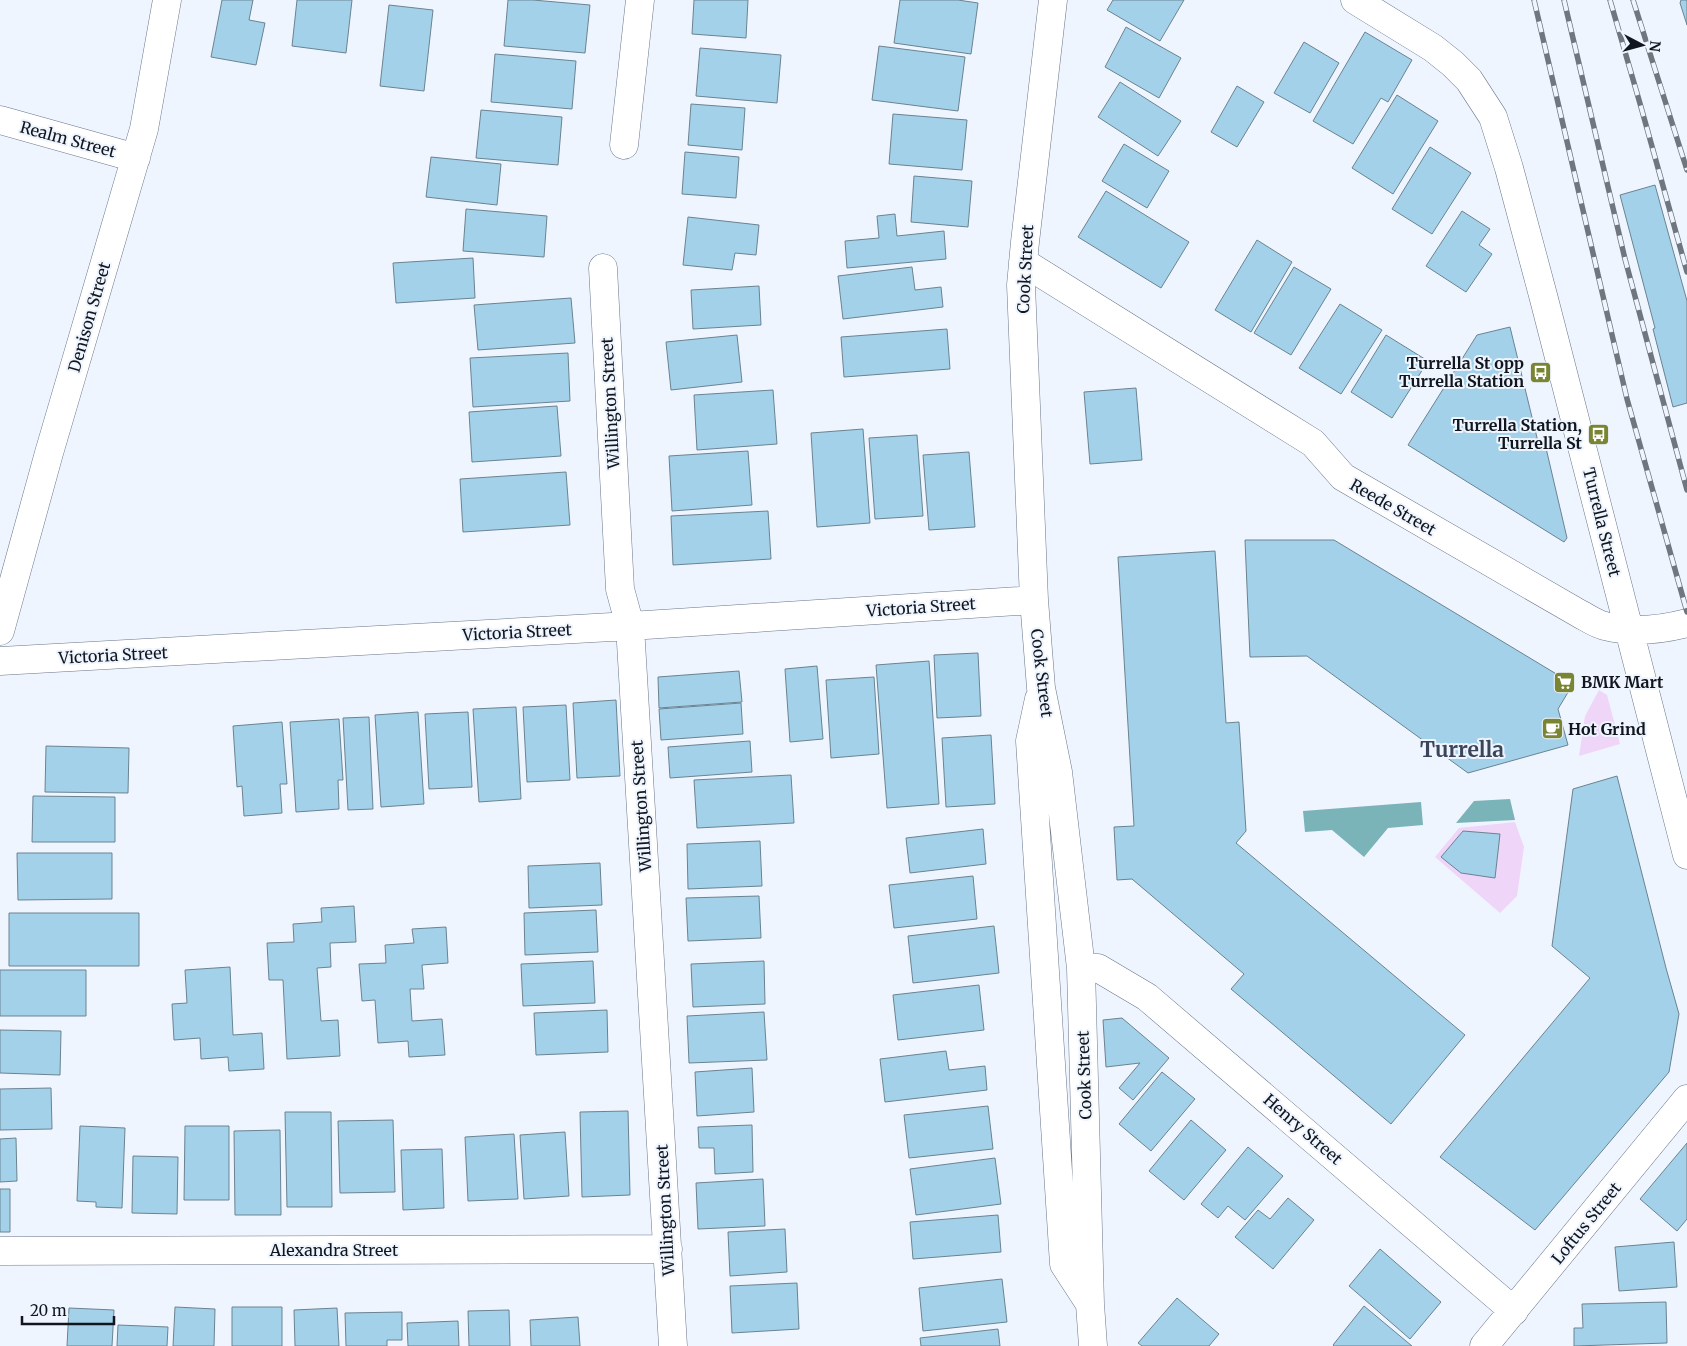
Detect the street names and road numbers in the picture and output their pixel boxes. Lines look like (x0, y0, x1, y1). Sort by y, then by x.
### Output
street label: Realm Street (18, 117, 119, 162)
street label: Cook Street (1013, 223, 1037, 314)
street label: Denison Street (64, 259, 115, 374)
street label: Willington Street (597, 336, 623, 470)
street label: Turrella Street (1579, 465, 1625, 579)
street label: Reede Street (1346, 474, 1440, 540)
street label: Victoria Street (865, 593, 977, 621)
street label: Victoria Street (461, 619, 573, 645)
street label: Cook Street (1027, 628, 1057, 719)
street label: Victoria Street (57, 642, 169, 668)
street label: Willington Street (626, 739, 656, 873)
street label: Cook Street (1072, 1029, 1096, 1120)
street label: Henry Street (1260, 1089, 1347, 1169)
street label: Willington Street (652, 1143, 678, 1277)
street label: Loftus Street (1547, 1178, 1625, 1268)
street label: Alexandra Street (269, 1240, 399, 1260)

